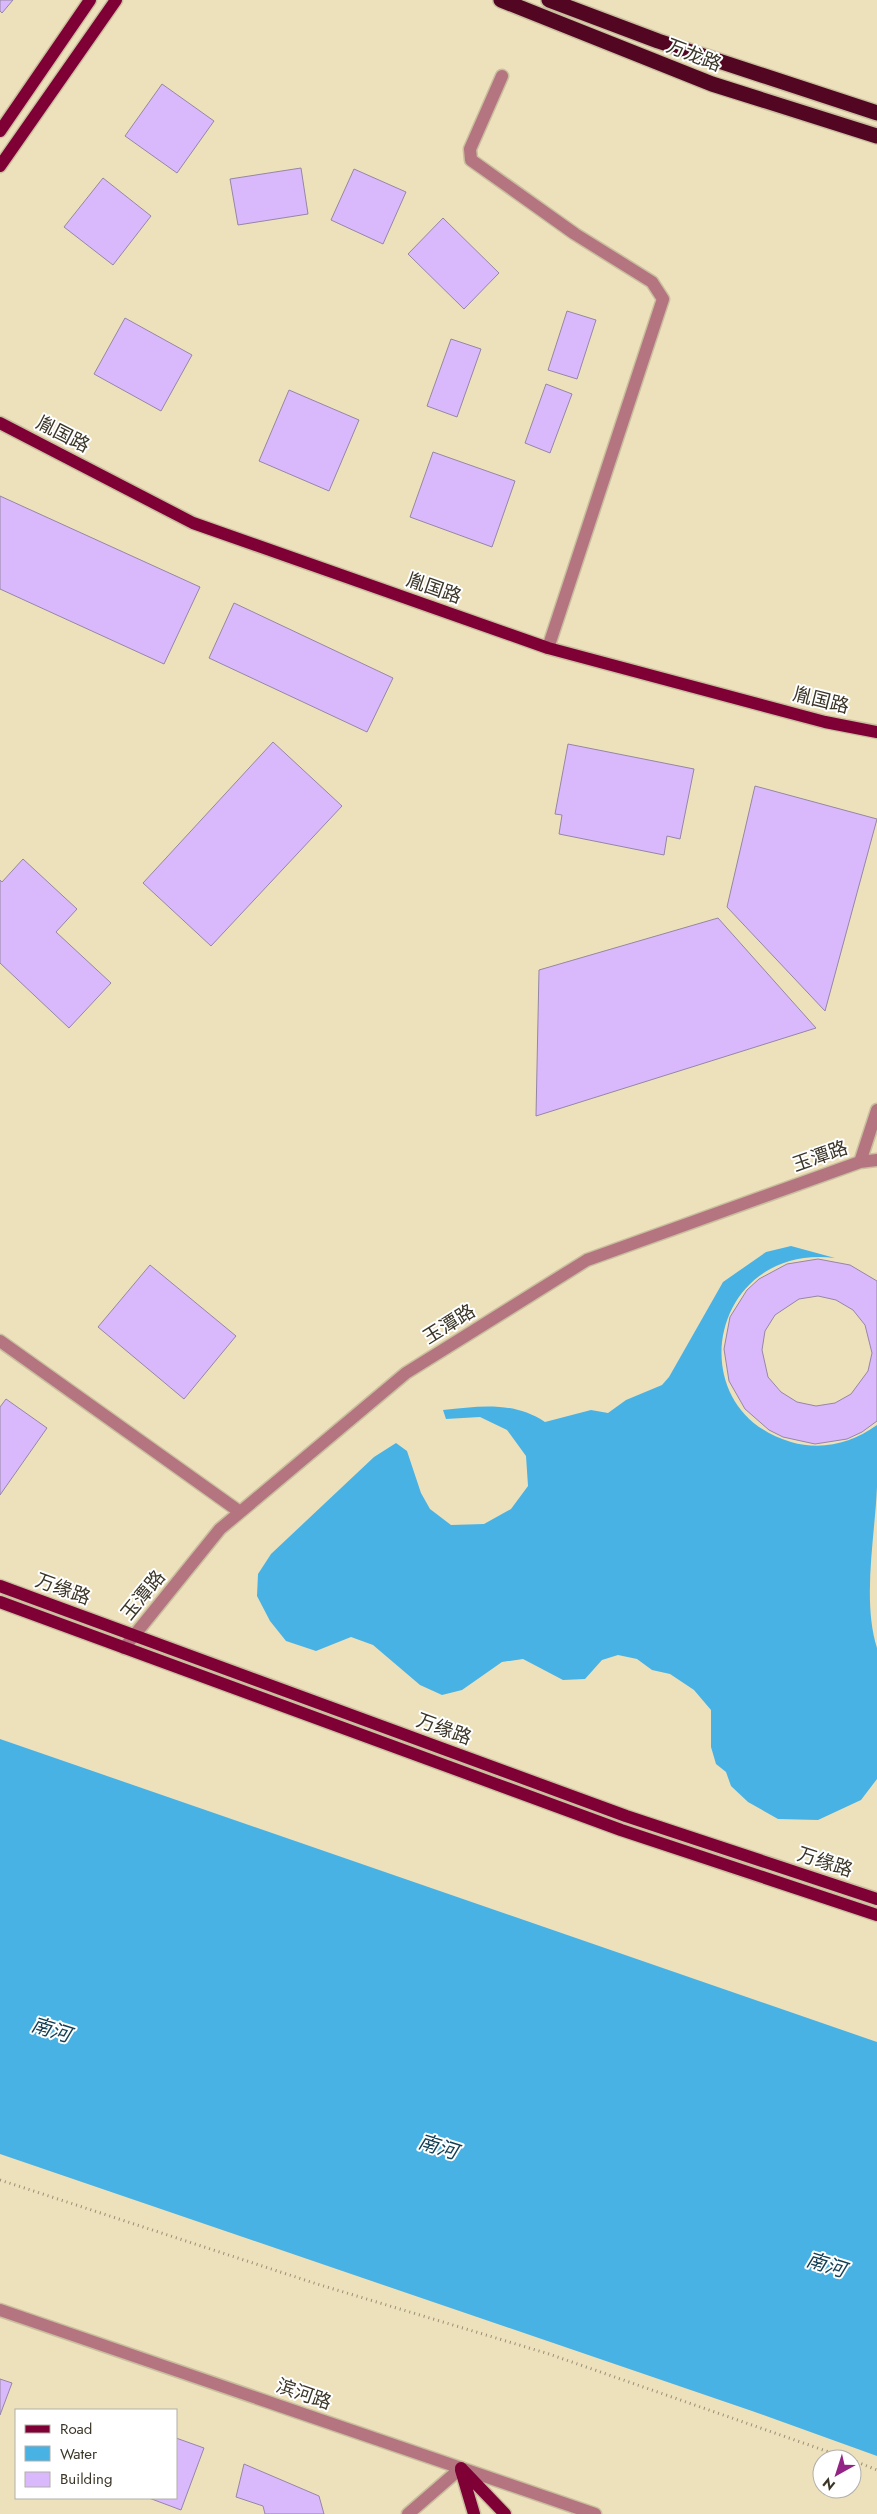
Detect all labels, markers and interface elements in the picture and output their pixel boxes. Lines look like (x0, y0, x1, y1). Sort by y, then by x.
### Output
street label: 万龙路 (663, 32, 725, 78)
street label: 胤国路 (31, 409, 95, 459)
street label: 胤国路 (403, 566, 465, 610)
street label: 胤国路 (790, 680, 852, 720)
street label: 玉潭路 (789, 1134, 851, 1178)
street label: 玉潭路 (418, 1297, 480, 1351)
street label: 玉潭路 (115, 1564, 171, 1626)
street label: 万缘路 (32, 1567, 94, 1611)
street label: 万缘路 (413, 1707, 475, 1751)
street label: 万缘路 (794, 1840, 856, 1884)
water label: 南河 (28, 2010, 78, 2051)
water label: 南河 (415, 2127, 465, 2168)
water label: 南河 (803, 2245, 853, 2286)
street label: 滨河路 (273, 2372, 335, 2416)
legend (15, 2409, 178, 2499)
text: Road (60, 2418, 92, 2440)
text: Water (60, 2443, 98, 2465)
north arrow (812, 2449, 862, 2499)
text: Building (60, 2468, 112, 2490)
text: N (818, 2473, 839, 2495)

